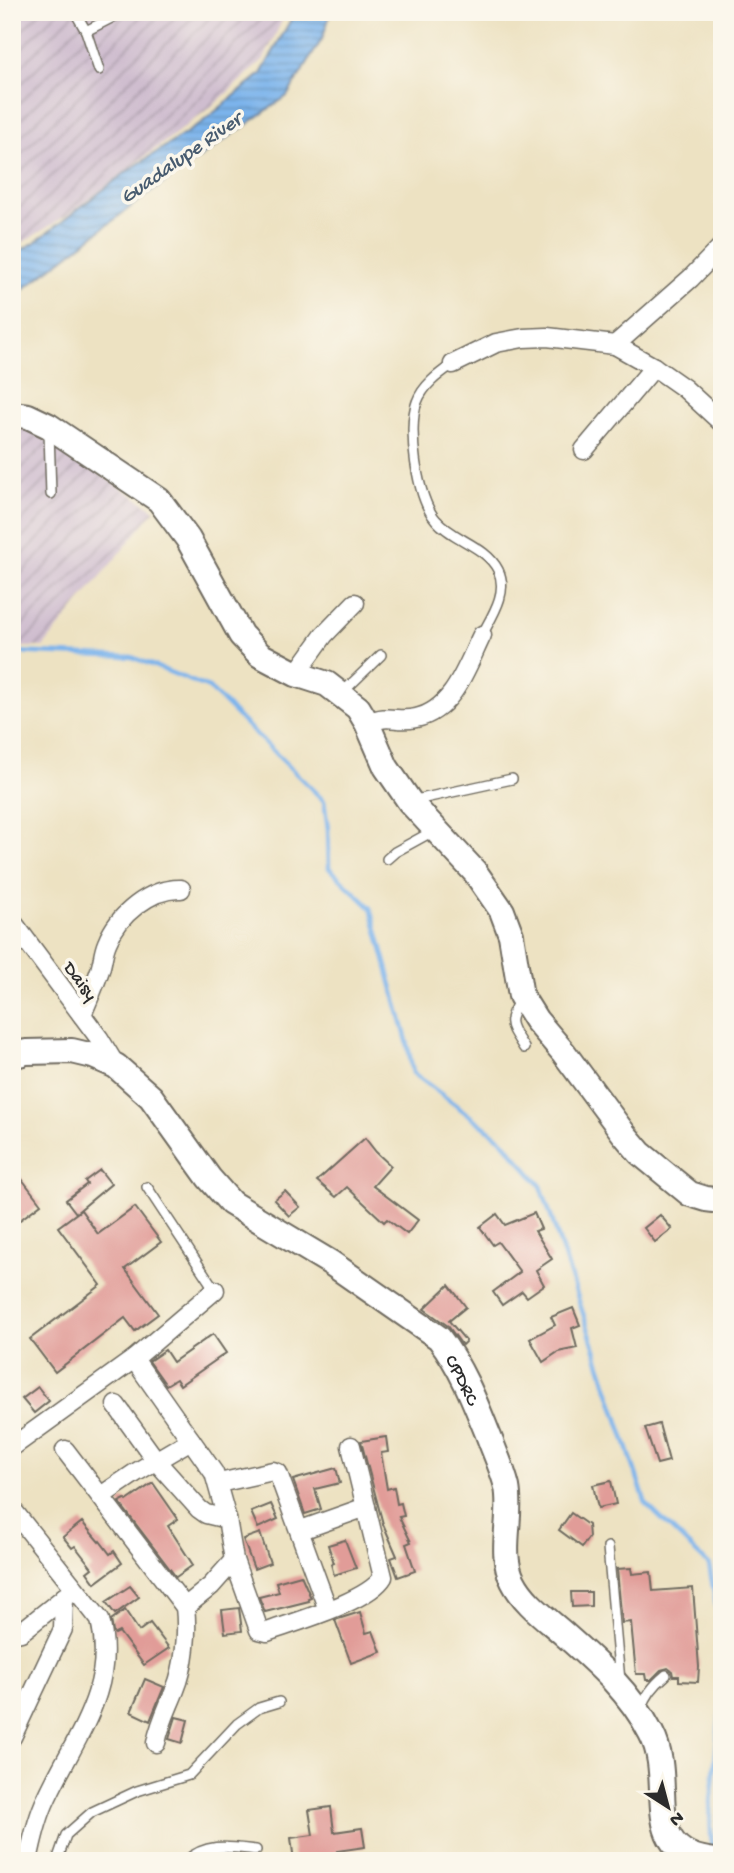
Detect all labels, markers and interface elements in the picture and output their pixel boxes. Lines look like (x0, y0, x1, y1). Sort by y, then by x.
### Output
water label: Guadalupe River (116, 106, 251, 211)
street label: Daisy (56, 956, 102, 1007)
street label: CPDRC (438, 1351, 483, 1411)
north arrow (632, 1772, 702, 1842)
text: N (664, 1805, 688, 1831)

